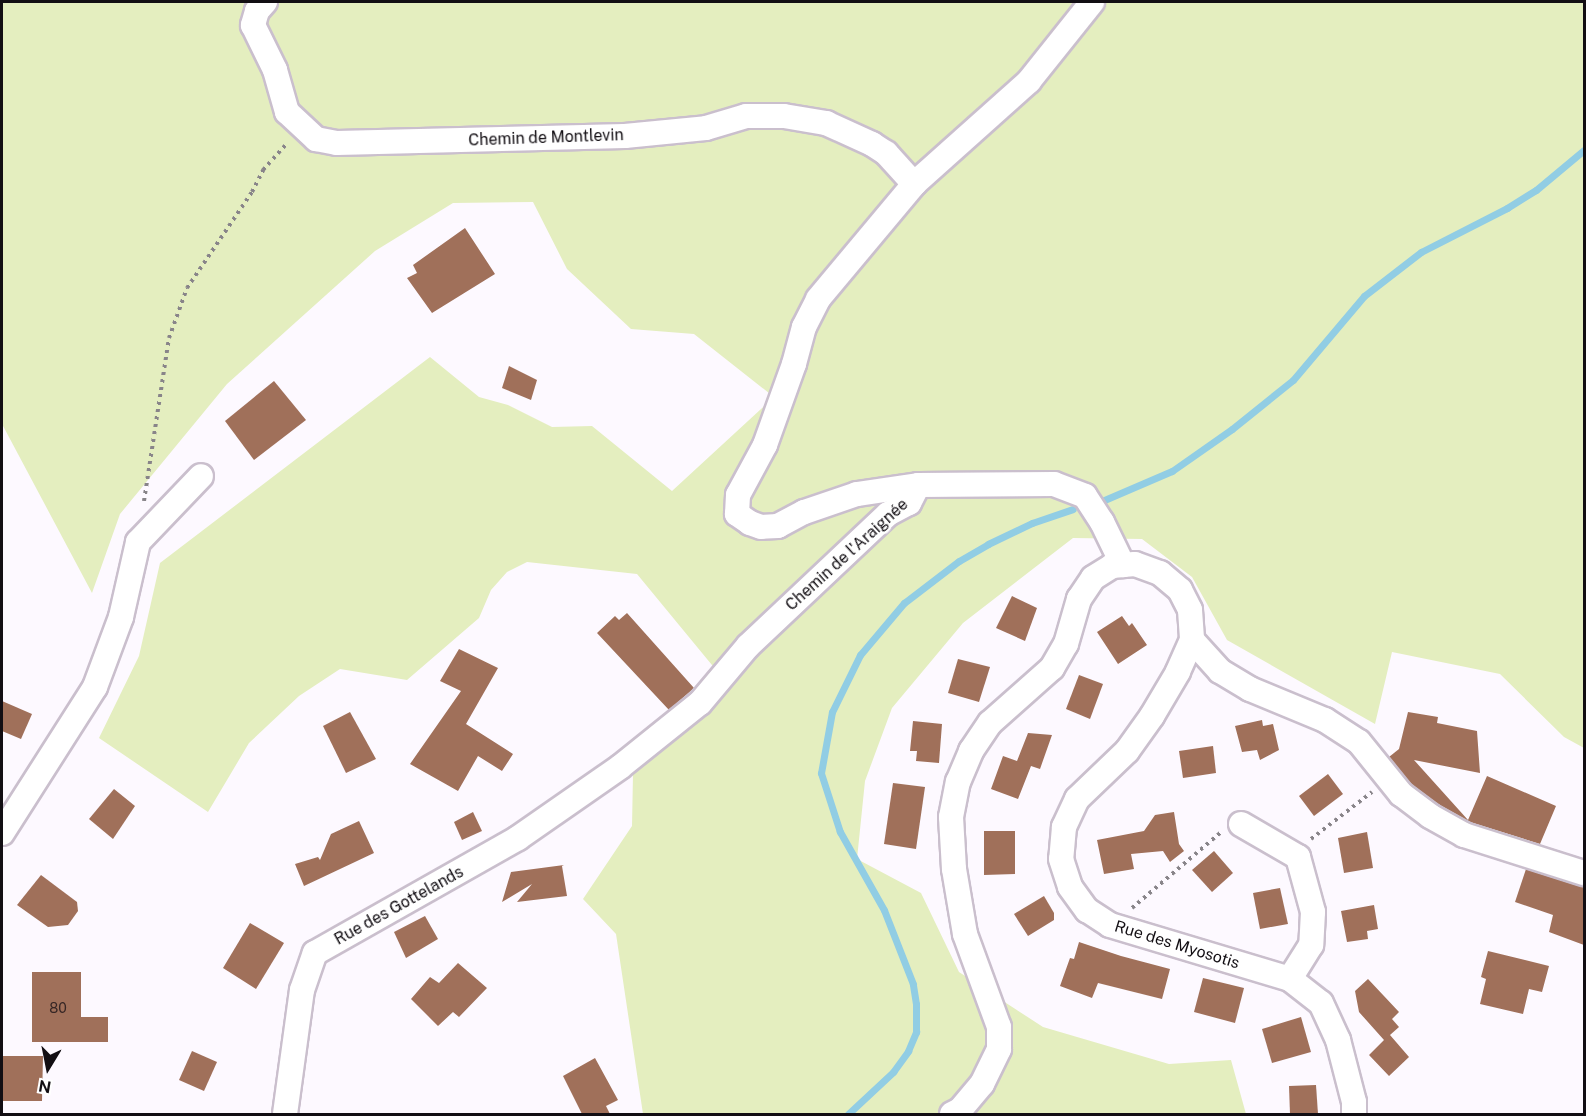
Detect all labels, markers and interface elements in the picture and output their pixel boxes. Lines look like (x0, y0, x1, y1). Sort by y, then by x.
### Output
street label: Chemin de Montlevin (468, 126, 624, 150)
street label: Chemin de l'Araignée (782, 495, 912, 615)
street label: Rue des Gottelands (331, 862, 467, 950)
street label: Rue des Myosotis (1112, 917, 1242, 973)
house number: 80 (49, 1000, 67, 1016)
north arrow (18, 1038, 78, 1098)
text: N (37, 1076, 53, 1097)

